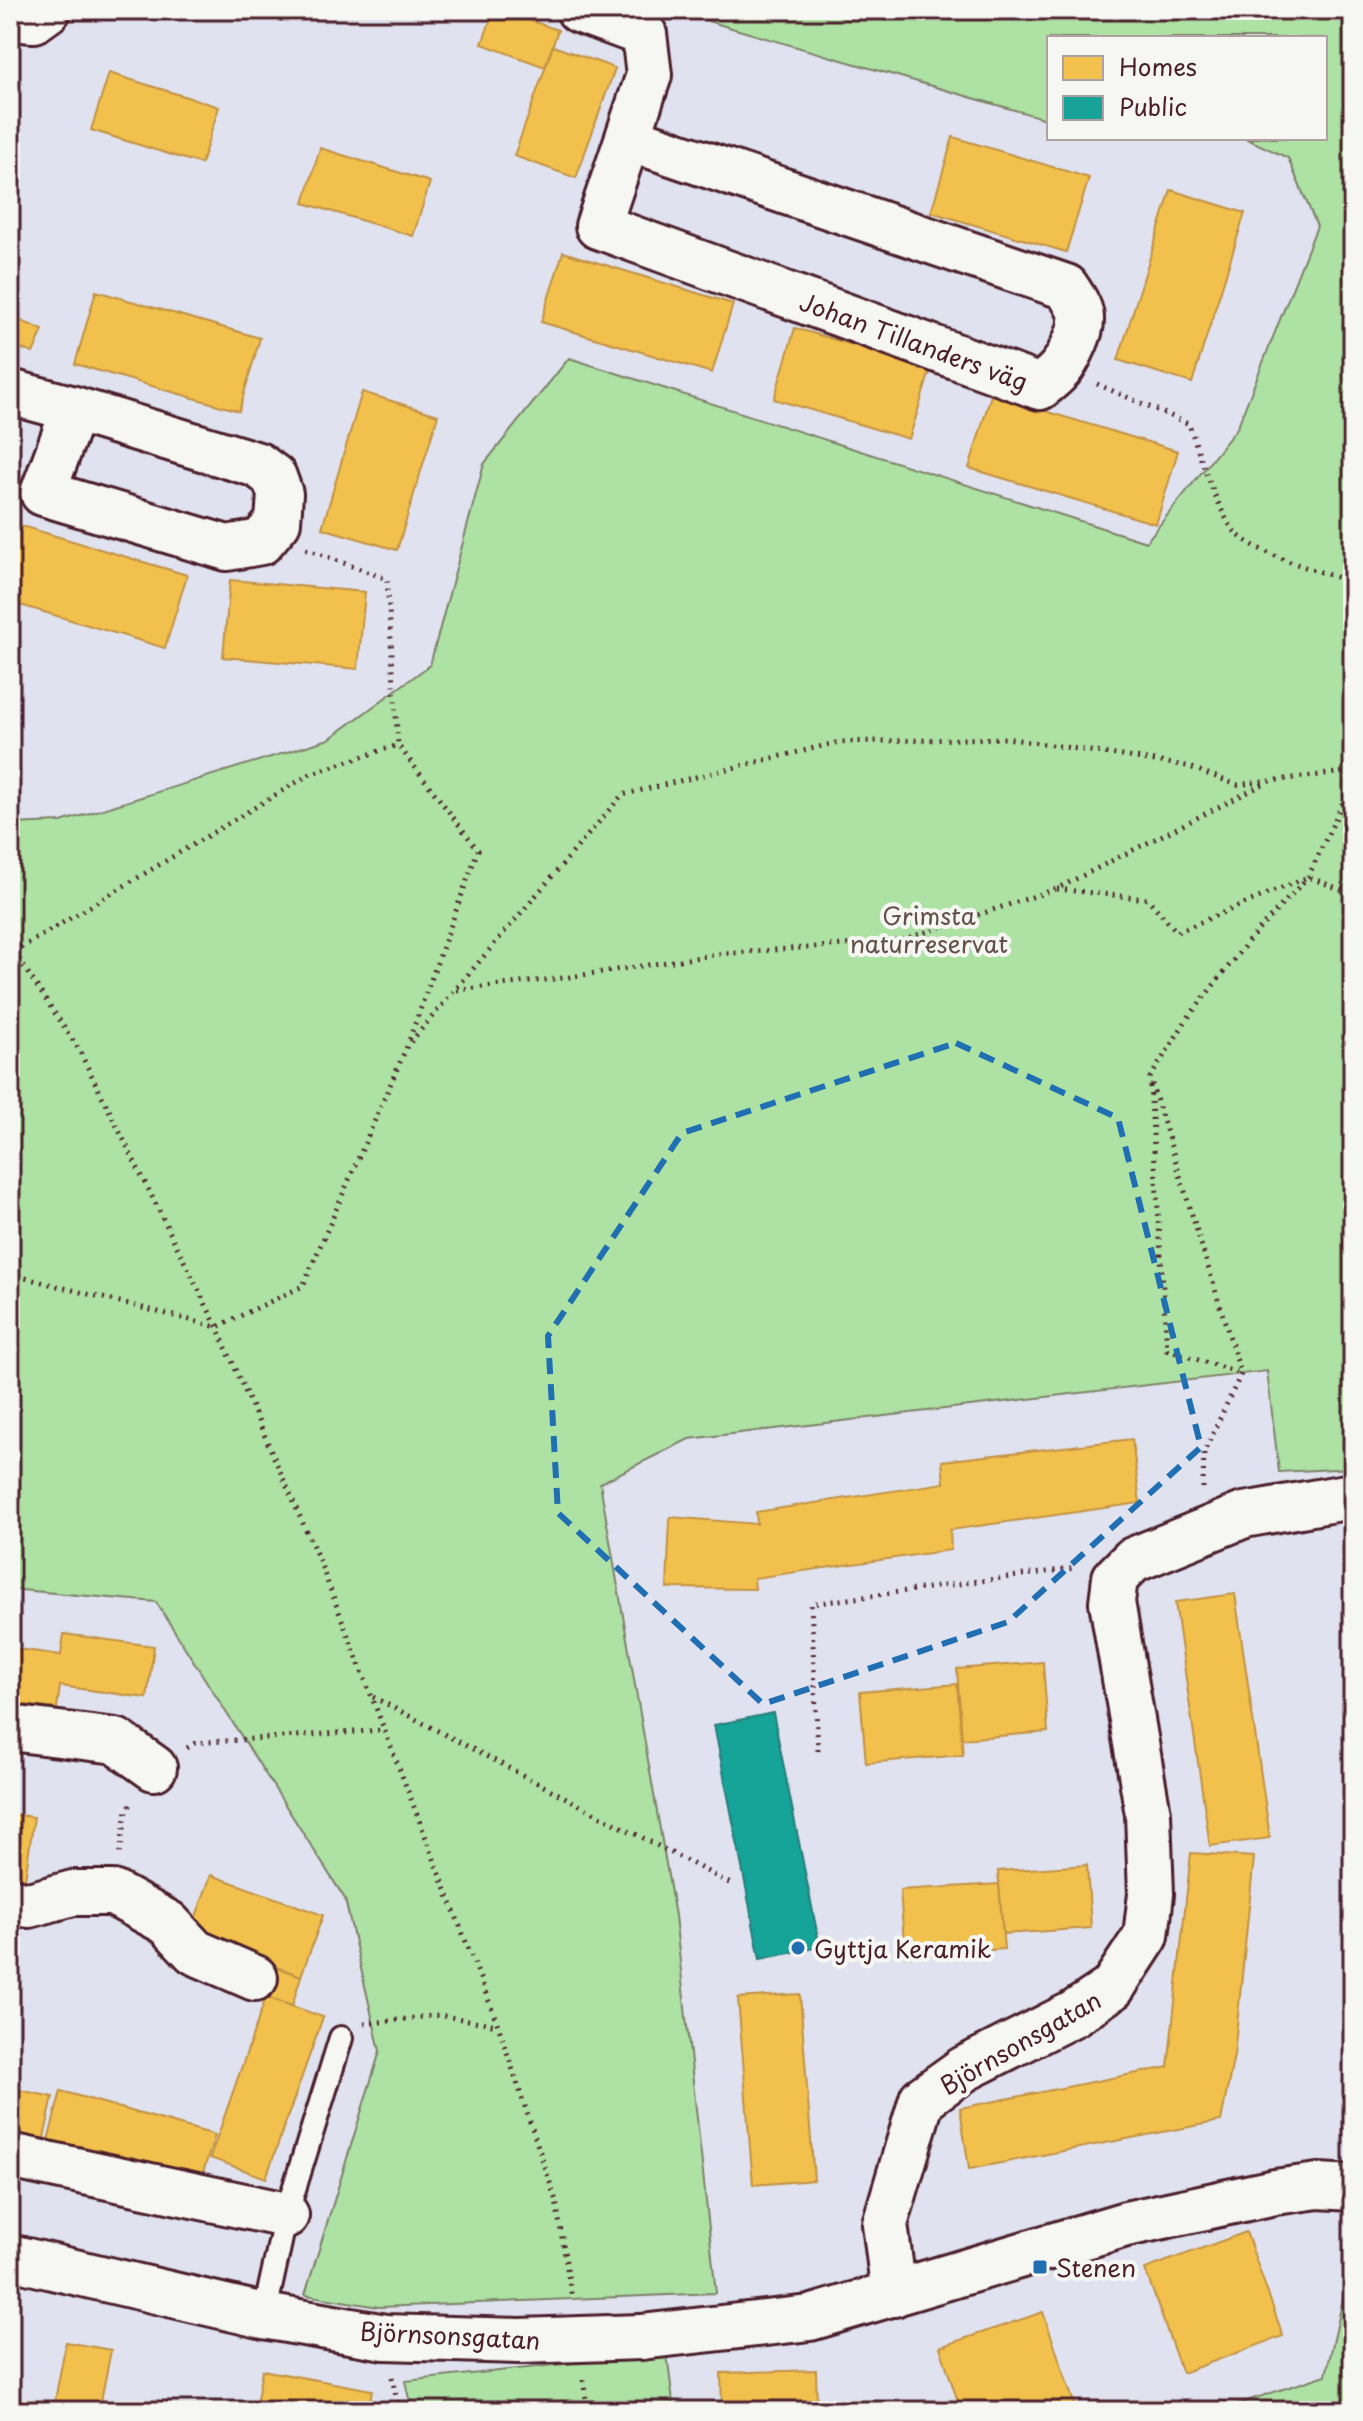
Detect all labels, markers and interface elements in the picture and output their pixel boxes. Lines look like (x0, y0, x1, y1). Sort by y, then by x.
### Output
legend (1047, 36, 1327, 140)
text: Homes (1119, 48, 1197, 84)
text: Public (1119, 88, 1187, 124)
street label: Johan Tillanders väg (795, 283, 1033, 399)
park label: Grimsta naturreservat (850, 897, 1008, 961)
place label: Gyttja Keramik (814, 1930, 991, 1966)
marker: Gyttja Keramik (789, 1939, 807, 1957)
street label: Björnsonsgatan (933, 1981, 1107, 2103)
place label: Stenen (1056, 2249, 1136, 2285)
marker: Stenen (1031, 2258, 1049, 2276)
street label: Björnsonsgatan (359, 2312, 541, 2358)

